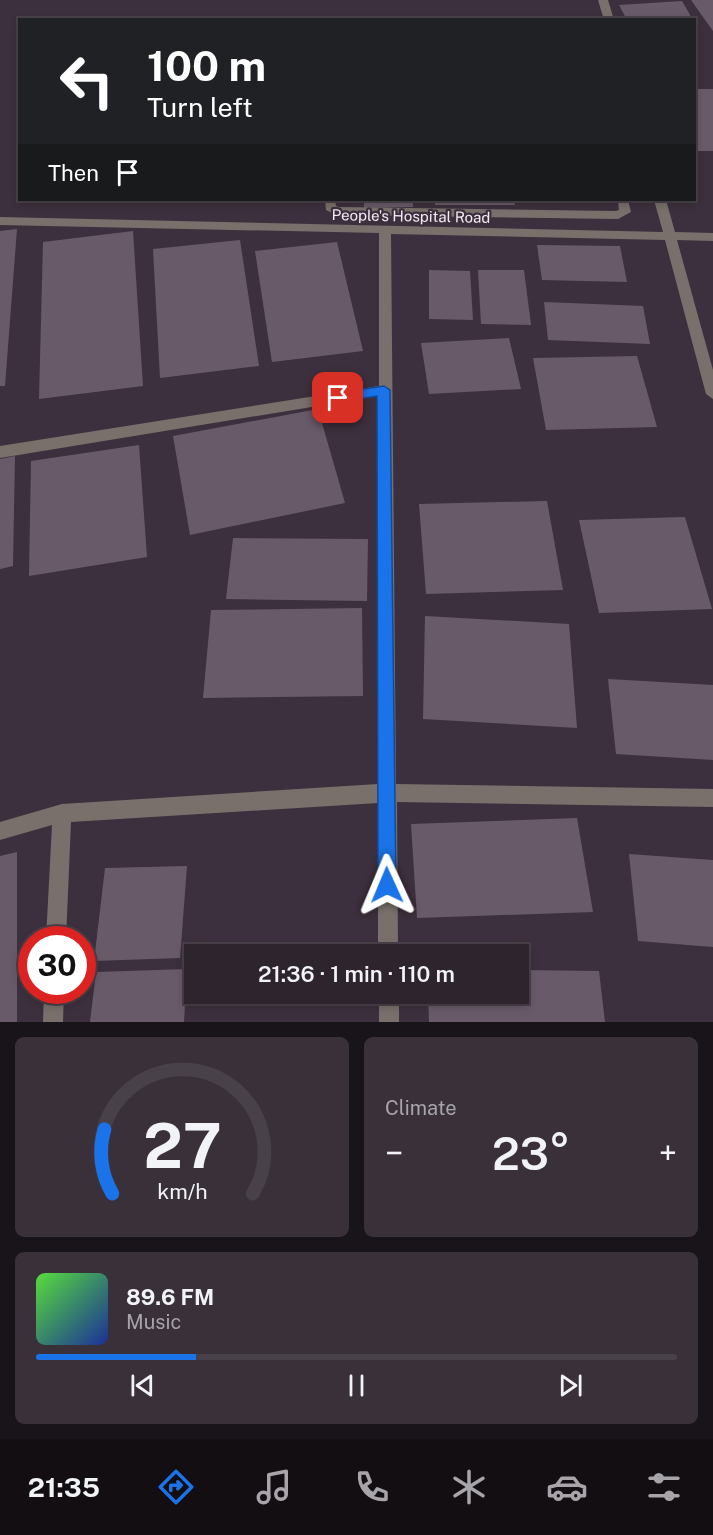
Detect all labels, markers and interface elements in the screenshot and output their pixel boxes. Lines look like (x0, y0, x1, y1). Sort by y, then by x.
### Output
text: 100 m (147, 41, 266, 90)
icon: left (48, 42, 126, 120)
text: Turn left (147, 91, 253, 123)
icon: arrive (111, 156, 144, 189)
text: Then (48, 160, 99, 186)
street label: People's Hospital Road (332, 206, 490, 226)
pin (312, 372, 363, 423)
icon: arrive (321, 381, 354, 414)
position arrow (355, 853, 419, 917)
speed limit sign: 30 (18, 926, 96, 1004)
text: 21:36 · 1 min · 110 m (258, 961, 455, 987)
text: Climate (385, 1096, 457, 1120)
text: 27 (143, 1109, 221, 1182)
text: 23° (492, 1127, 570, 1180)
text: − (385, 1134, 403, 1172)
text: + (659, 1134, 677, 1172)
text: km/h (157, 1179, 207, 1204)
text: 89.6 FM (126, 1284, 214, 1310)
text: Music (126, 1310, 181, 1334)
icon: previous (126, 1369, 159, 1402)
icon: pause (340, 1369, 373, 1402)
icon: next (554, 1369, 587, 1402)
icon: directions (155, 1466, 197, 1508)
icon: music (253, 1466, 295, 1508)
icon: phone (351, 1466, 393, 1508)
icon: climate (448, 1466, 490, 1508)
icon: car (546, 1466, 588, 1508)
icon: filters (643, 1466, 685, 1508)
text: 21:35 (28, 1471, 100, 1503)

